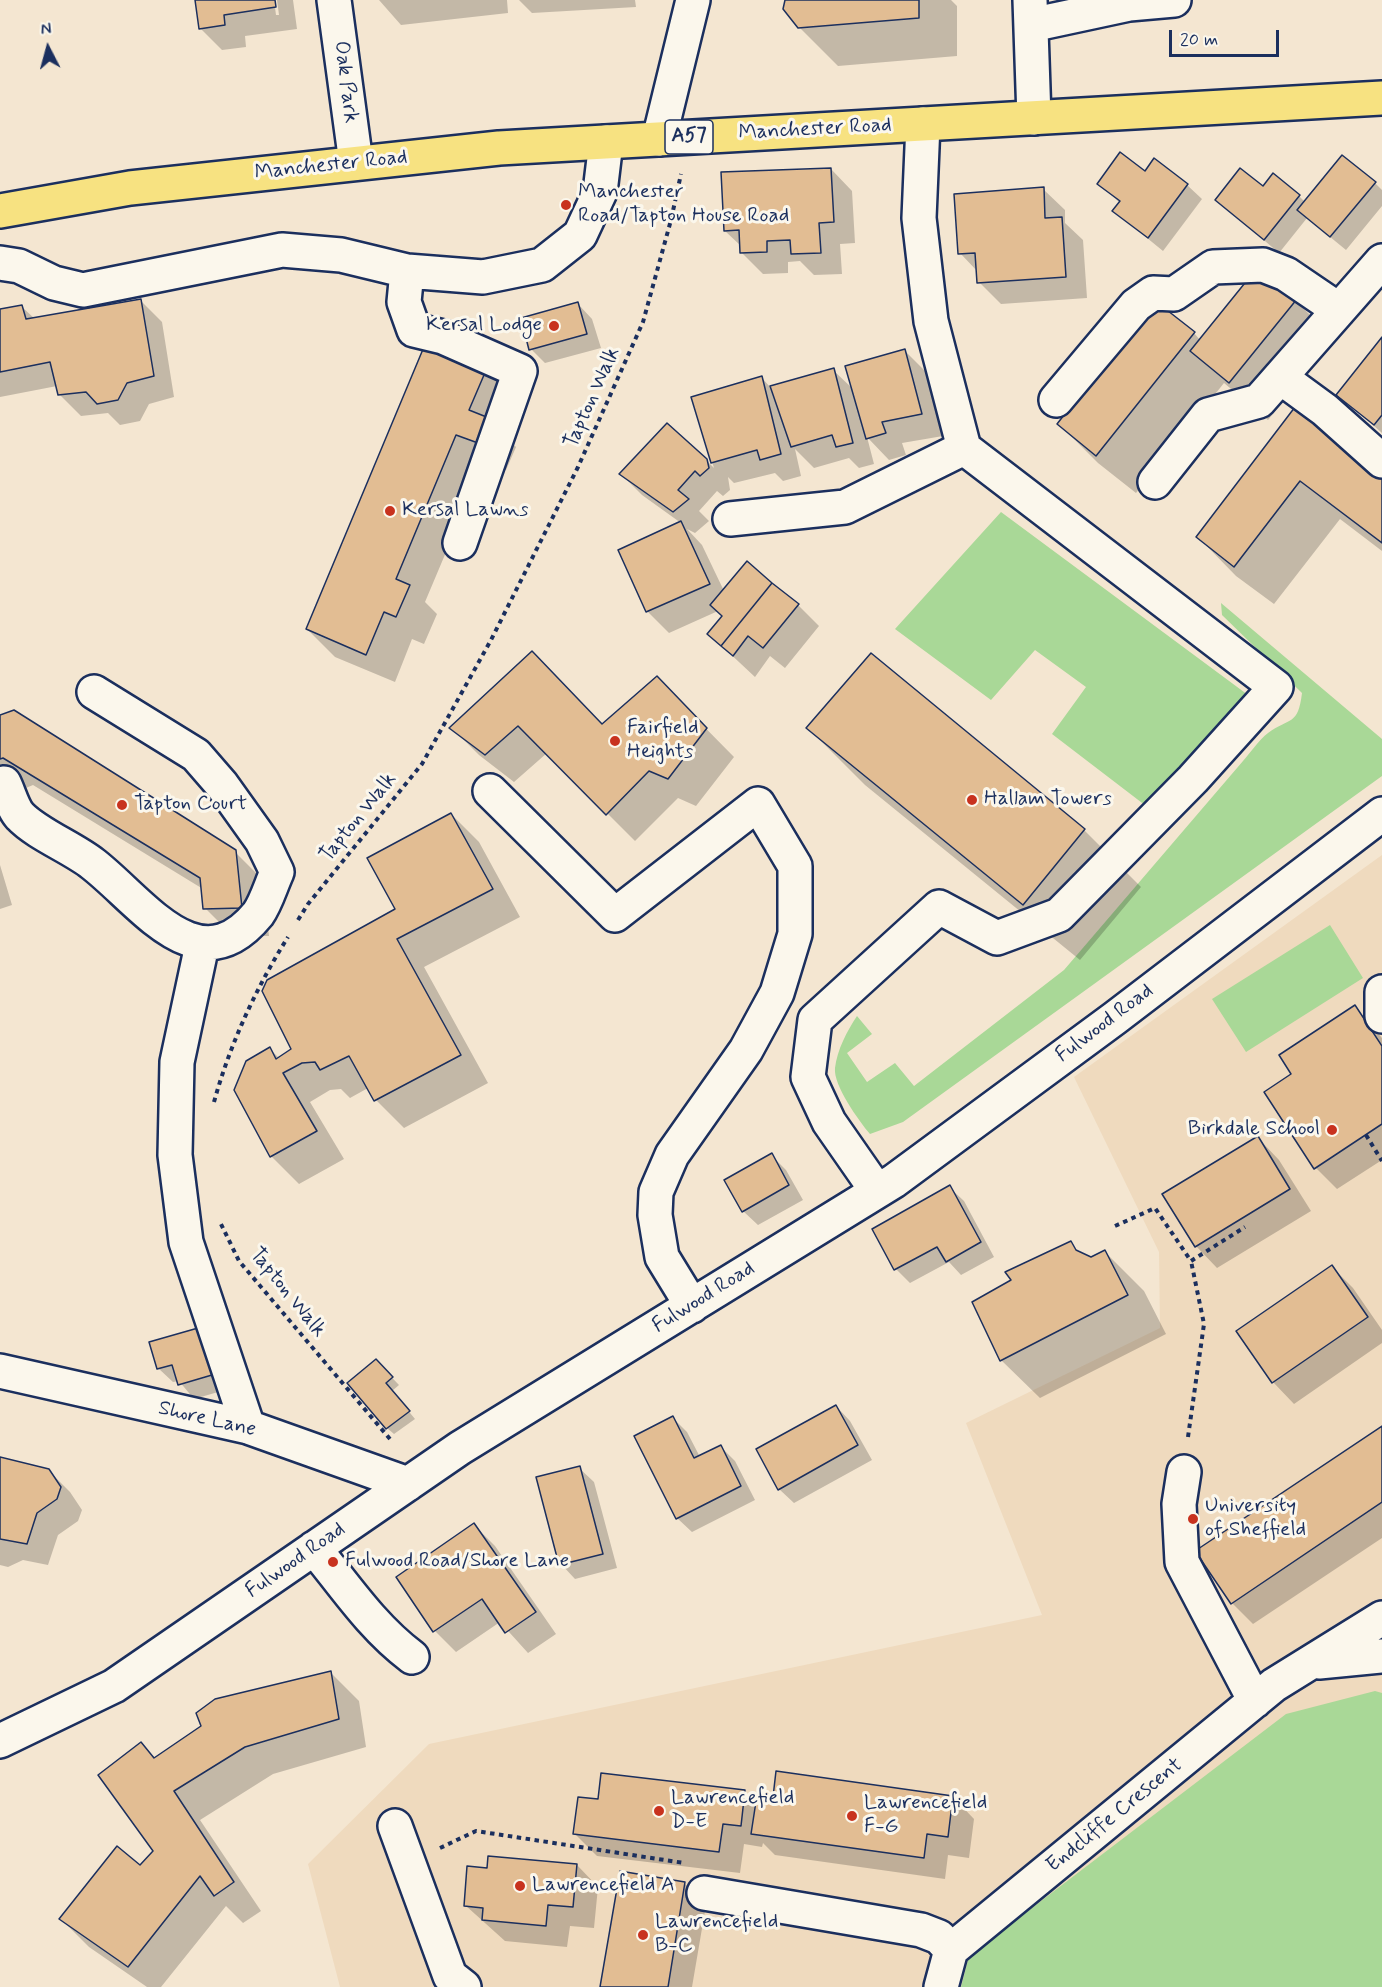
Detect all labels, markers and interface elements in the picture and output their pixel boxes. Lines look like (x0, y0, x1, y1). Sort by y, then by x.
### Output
north arrow (18, 18, 78, 78)
scale bar (1172, 18, 1282, 56)
text: N (40, 19, 52, 41)
text: 20 m (1180, 28, 1218, 52)
street label: Oak Park (327, 40, 363, 124)
street label: Manchester Road (738, 113, 892, 147)
road number: A57 (665, 120, 713, 154)
street label: Manchester Road (253, 145, 409, 187)
place label: Manchester Road/Tapton House Road (578, 180, 789, 230)
marker: Manchester Road/Tapton House Road (559, 198, 573, 212)
place label: Kersal Lodge (426, 313, 542, 339)
marker: Kersal Lodge (547, 319, 561, 333)
street label: Tapton Walk (559, 343, 627, 453)
place label: Kersal Lawns (402, 498, 528, 524)
marker: Kersal Lawns (383, 504, 397, 518)
place label: Fairfield Heights (627, 716, 699, 766)
marker: Fairfield Heights (608, 734, 622, 748)
street label: Tapton Walk (315, 768, 403, 868)
place label: Hallam Towers (984, 787, 1112, 813)
place label: Tapton Court (134, 792, 247, 818)
marker: Hallam Towers (965, 793, 979, 807)
marker: Tapton Court (115, 798, 129, 812)
street label: Fulwood Road (1051, 979, 1159, 1069)
place label: Birkdale School (1188, 1117, 1320, 1143)
marker: Birkdale School (1325, 1123, 1339, 1137)
street label: Tapton Walk (243, 1243, 331, 1343)
street label: Fulwood Road (648, 1257, 760, 1339)
street label: Shore Lane (156, 1397, 258, 1443)
place label: University of Sheffield (1205, 1494, 1306, 1544)
marker: University of Sheffield (1186, 1512, 1200, 1526)
street label: Fulwood Road (241, 1517, 351, 1605)
place label: Fulwood Road/Shore Lane (345, 1549, 569, 1575)
marker: Fulwood Road/Shore Lane (326, 1555, 340, 1569)
street label: Endcliffe Crescent (1042, 1753, 1188, 1879)
place label: Lawrencefield D-E (671, 1786, 794, 1836)
place label: Lawrencefield F-G (864, 1791, 987, 1841)
marker: Lawrencefield D-E (652, 1804, 666, 1818)
marker: Lawrencefield F-G (845, 1809, 859, 1823)
place label: Lawrencefield A (532, 1873, 675, 1899)
marker: Lawrencefield A (513, 1879, 527, 1893)
place label: Lawrencefield B-C (655, 1910, 778, 1960)
marker: Lawrencefield B-C (636, 1928, 650, 1942)

